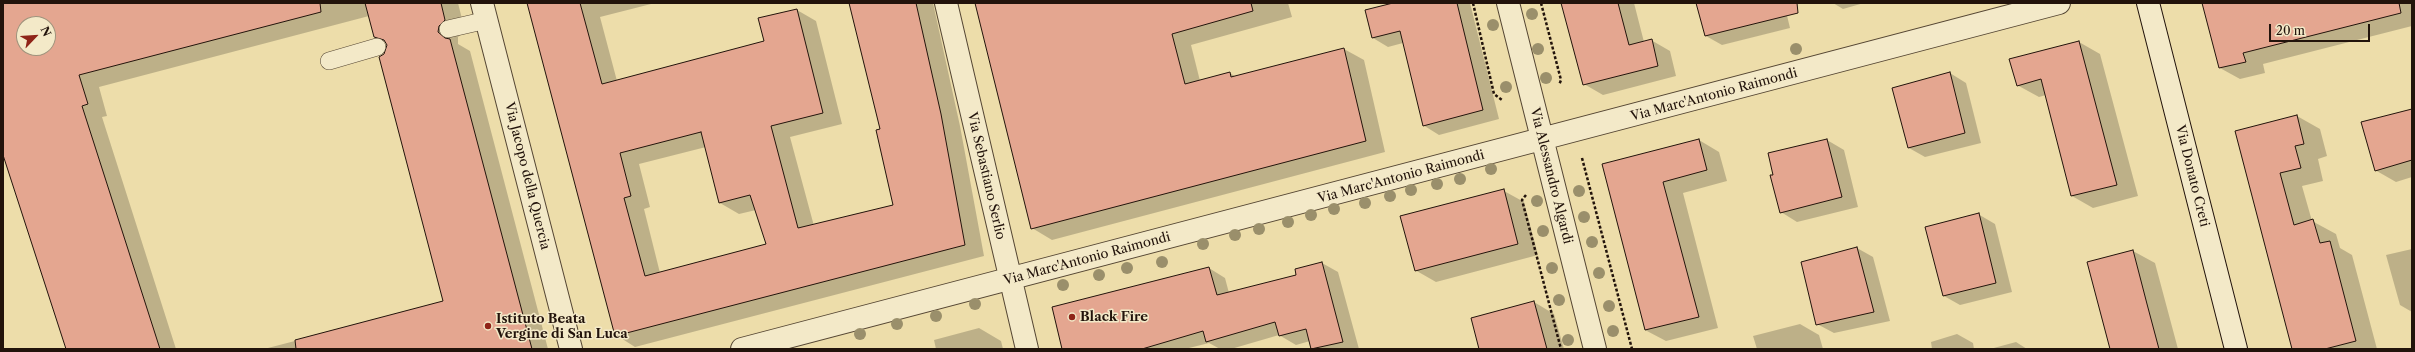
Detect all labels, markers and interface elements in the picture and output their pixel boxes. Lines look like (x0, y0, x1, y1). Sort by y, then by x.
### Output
north arrow (16, 16, 56, 56)
scale bar (2271, 16, 2372, 42)
text: 20 m (2276, 23, 2305, 38)
text: N (38, 24, 54, 39)
street label: Via Marc'Antonio Raimondi (1629, 65, 1799, 125)
street label: Via Jacopo della Quercia (501, 101, 553, 251)
street label: Via Alessandro Algardi (1527, 106, 1575, 246)
street label: Via Sebastiano Serlio (964, 111, 1008, 241)
street label: Via Donato Creti (2172, 123, 2212, 229)
street label: Via Marc'Antonio Raimondi (1316, 147, 1486, 207)
street label: Via Marc'Antonio Raimondi (1002, 229, 1172, 289)
place label: Black Fire (1080, 309, 1148, 325)
place label: Istituto Beata Vergine di San Luca (496, 311, 628, 342)
marker: Black Fire (1067, 312, 1077, 322)
marker: Istituto Beata Vergine di San Luca (483, 321, 493, 331)

